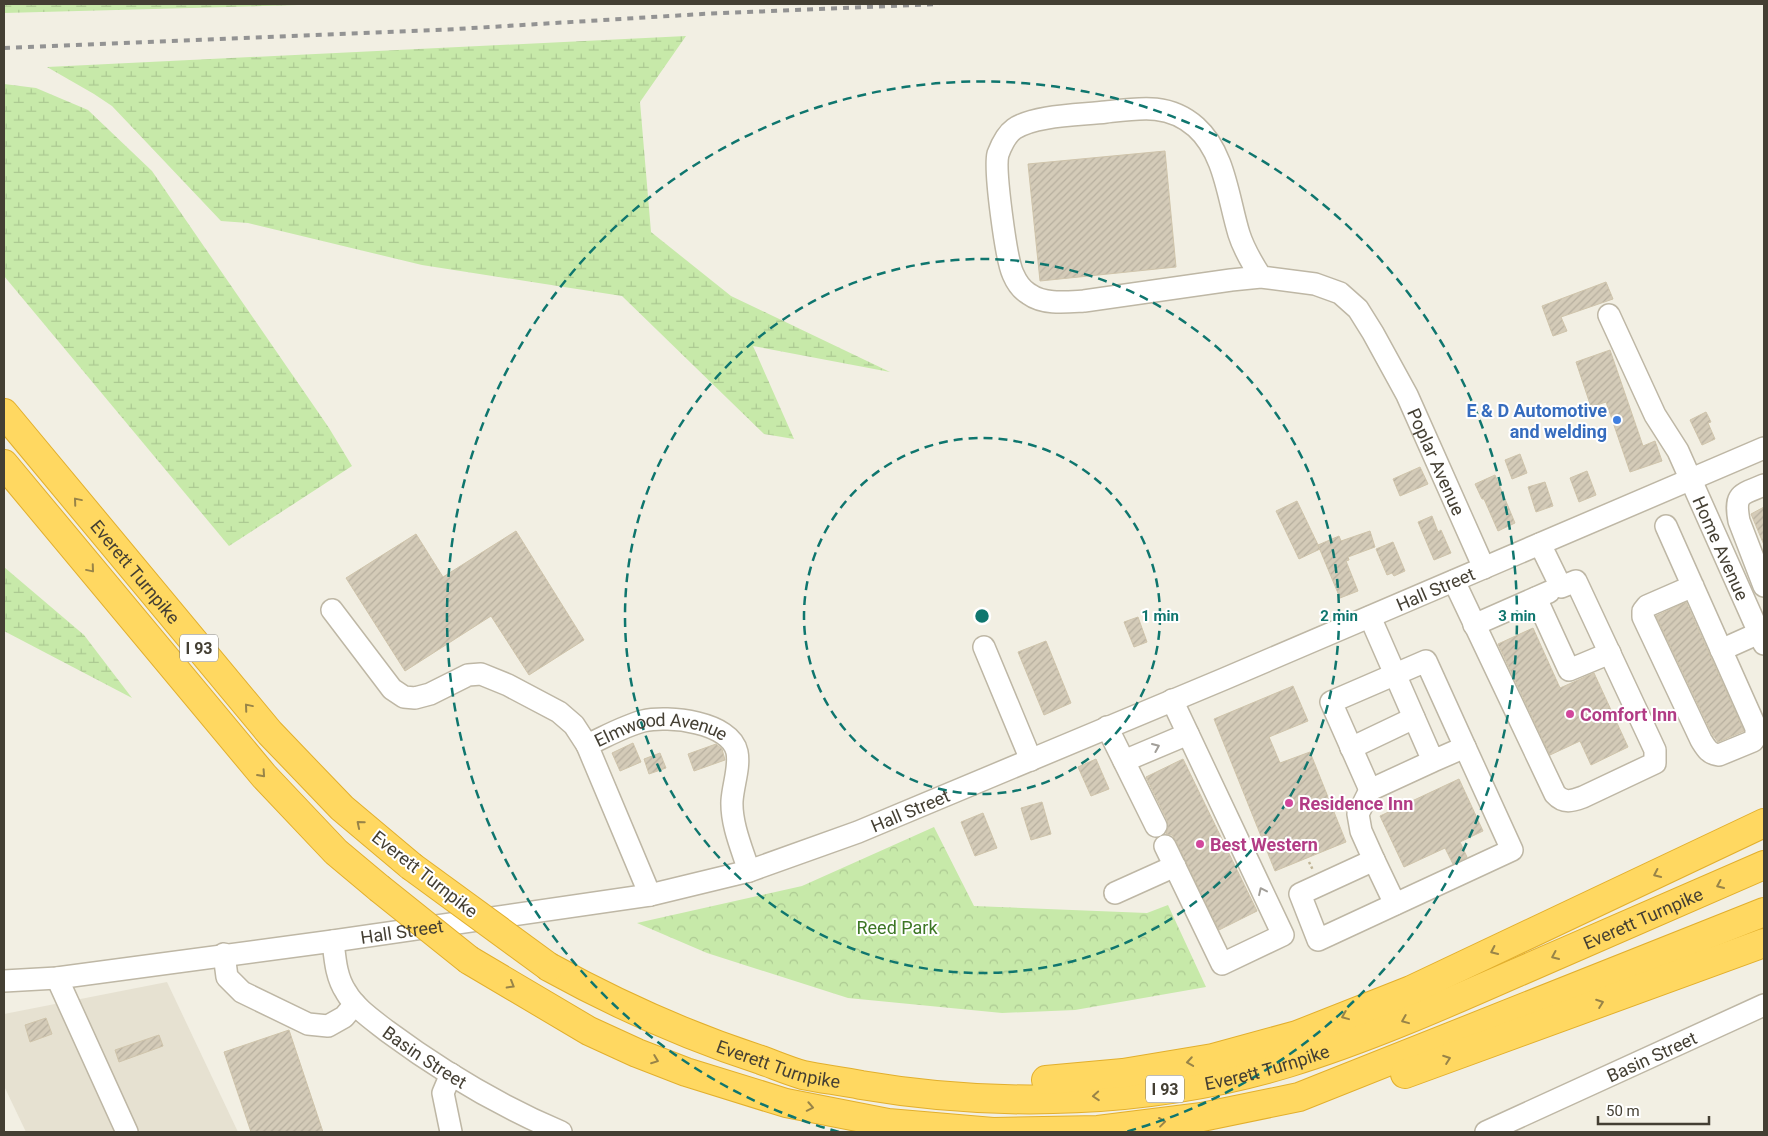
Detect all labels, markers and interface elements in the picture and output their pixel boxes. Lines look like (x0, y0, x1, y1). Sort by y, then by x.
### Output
place label: E & D Automotive and welding (1466, 400, 1607, 442)
street label: Poplar Avenue (1404, 405, 1470, 518)
marker: E & D Automotive and welding (1611, 414, 1623, 426)
street label: Home Avenue (1689, 493, 1754, 603)
one-way arrow (74, 498, 83, 507)
street label: Everett Turnpike (87, 515, 185, 628)
one-way arrow (85, 563, 94, 572)
street label: Hall Street (1393, 563, 1478, 615)
centre of rings (973, 607, 991, 625)
text: 1 min (1141, 607, 1179, 625)
text: 2 min (1320, 607, 1358, 625)
text: 3 min (1498, 607, 1536, 625)
road number: I 93 (180, 634, 218, 661)
one-way arrow (244, 703, 253, 712)
place label: Comfort Inn (1580, 704, 1677, 725)
street label: Elmwood Avenue (591, 708, 732, 751)
marker: Comfort Inn (1564, 708, 1576, 720)
one-way arrow (1151, 743, 1160, 754)
one-way arrow (256, 768, 265, 777)
street label: Hall Street (868, 784, 953, 836)
place label: Residence Inn (1299, 793, 1413, 814)
marker: Residence Inn (1283, 797, 1295, 809)
one-way arrow (357, 821, 366, 829)
street label: Everett Turnpike (368, 826, 482, 922)
place label: Best Western (1210, 834, 1318, 855)
marker: Best Western (1194, 838, 1206, 850)
one-way arrow (1653, 868, 1662, 878)
one-way arrow (1716, 878, 1725, 889)
street label: Everett Turnpike (1580, 883, 1706, 953)
one-way arrow (1258, 887, 1268, 896)
street label: Hall Street (359, 915, 445, 947)
park label: Reed Park (856, 917, 938, 938)
one-way arrow (1490, 944, 1499, 955)
one-way arrow (1551, 950, 1560, 961)
one-way arrow (505, 979, 514, 989)
one-way arrow (1595, 999, 1604, 1009)
one-way arrow (1341, 1010, 1350, 1020)
one-way arrow (1401, 1014, 1410, 1025)
street label: Basin Street (379, 1021, 471, 1092)
street label: Basin Street (1603, 1027, 1700, 1086)
street label: Everett Turnpike (714, 1035, 842, 1092)
street label: Everett Turnpike (1203, 1040, 1332, 1094)
one-way arrow (650, 1054, 658, 1064)
one-way arrow (1443, 1055, 1451, 1065)
one-way arrow (1186, 1057, 1194, 1067)
road number: I 93 (1146, 1076, 1184, 1102)
one-way arrow (1092, 1090, 1100, 1101)
scale bar (1598, 1094, 1709, 1126)
one-way arrow (805, 1102, 814, 1112)
text: 50 m (1606, 1102, 1640, 1120)
one-way arrow (1159, 1117, 1167, 1128)

